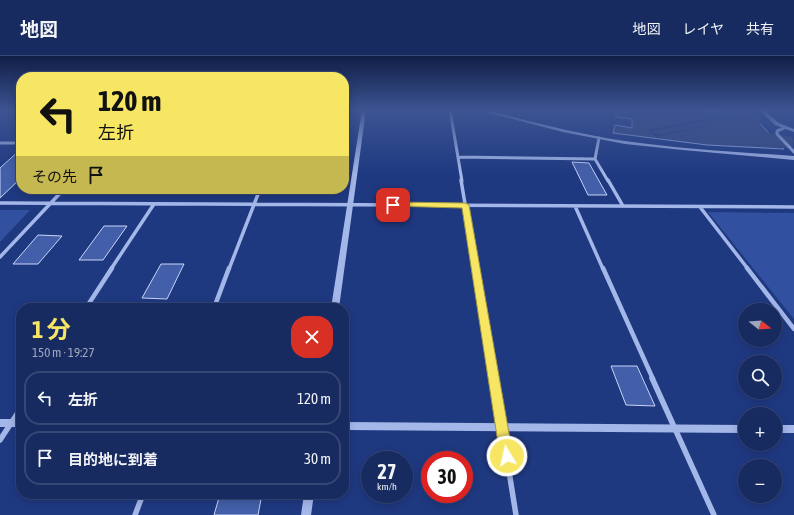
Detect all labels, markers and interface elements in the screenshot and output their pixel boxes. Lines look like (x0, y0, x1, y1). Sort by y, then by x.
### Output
text: 地図 (20, 18, 58, 40)
text: 地図 (632, 21, 660, 37)
text: レイヤ (682, 21, 724, 37)
text: 共有 (746, 21, 774, 37)
text: 120 m (98, 85, 161, 117)
icon: left (32, 88, 84, 140)
text: 左折 (98, 122, 134, 143)
icon: arrive (85, 164, 107, 186)
text: その先 (32, 168, 77, 185)
pin (376, 188, 410, 222)
icon: arrive (382, 194, 404, 216)
north arrow (738, 303, 782, 347)
map controls (738, 303, 782, 503)
text: 1 分 (32, 316, 71, 343)
button: close (291, 316, 333, 358)
text: 150 m · 19:27 (32, 345, 95, 360)
button: search (738, 355, 782, 399)
icon: left (34, 387, 56, 409)
text: 120 m (297, 390, 331, 407)
text: 左折 (68, 391, 98, 408)
button: + (738, 407, 782, 451)
position arrow (486, 435, 528, 477)
icon: arrive (34, 447, 56, 469)
text: 30 m (304, 450, 331, 467)
text: 目的地に到着 (68, 451, 158, 468)
speed limit sign: 30 (421, 451, 473, 503)
button: − (738, 459, 782, 503)
text: 27 (378, 460, 396, 483)
text: km/h (377, 481, 397, 492)

